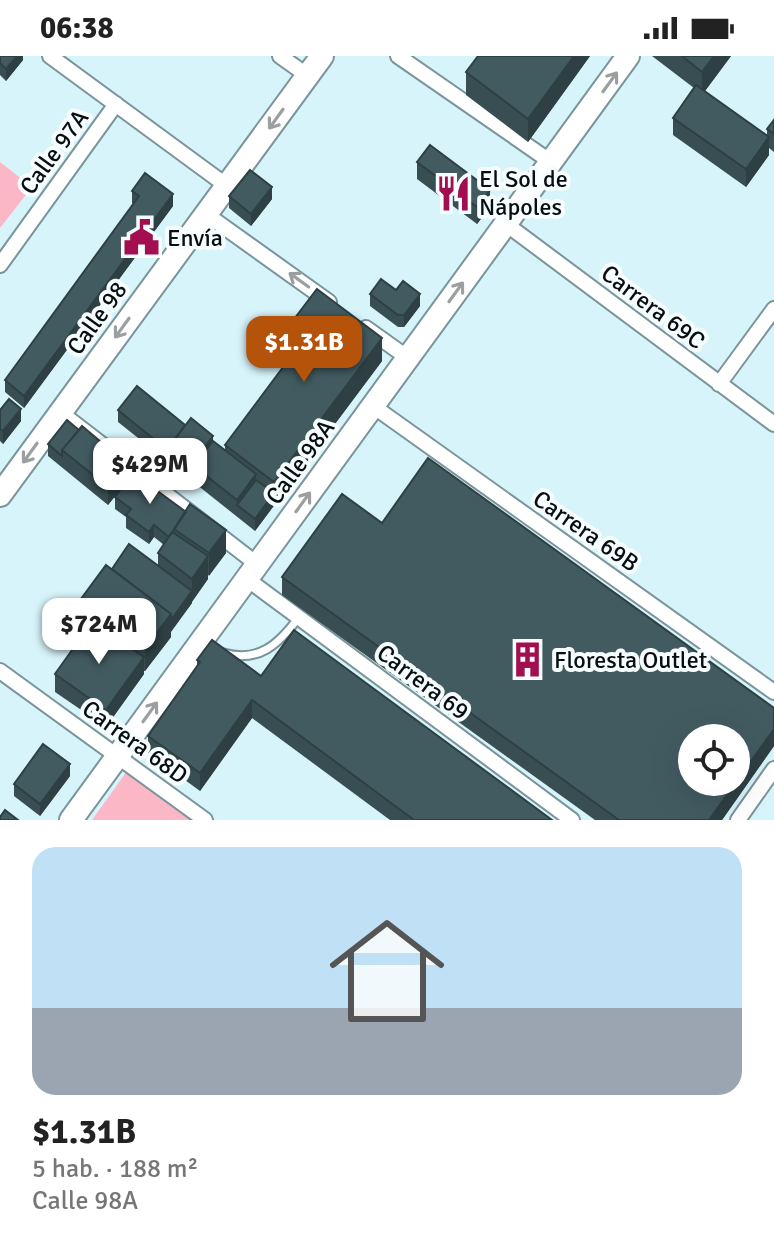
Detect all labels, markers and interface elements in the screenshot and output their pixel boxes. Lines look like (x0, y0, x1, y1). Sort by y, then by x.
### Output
text: 06:38 (40, 10, 114, 47)
one-way arrow (601, 71, 618, 93)
street label: Calle 97A (13, 103, 95, 200)
one-way arrow (268, 108, 285, 129)
place label: El Sol de Nápoles (479, 164, 568, 222)
restaurant icon: El Sol de Nápoles (434, 174, 472, 212)
public building icon: Envía (122, 219, 160, 257)
place label: Envía (167, 223, 223, 253)
street label: Carrera 69C (595, 258, 711, 356)
one-way arrow (288, 272, 310, 289)
street label: Calle 98 (60, 275, 134, 361)
one-way arrow (448, 281, 465, 303)
pin: $1.31B (239, 316, 369, 384)
one-way arrow (114, 317, 130, 339)
text: $1.31B (264, 326, 344, 358)
street label: Calle 98A (259, 413, 341, 510)
pin: $429M (94, 438, 206, 506)
one-way arrow (22, 442, 38, 464)
text: $429M (111, 448, 189, 480)
street label: Carrera 69B (527, 484, 645, 578)
one-way arrow (295, 491, 312, 513)
pin: $724M (43, 598, 155, 666)
text: $724M (60, 608, 138, 640)
street label: Carrera 69 (371, 638, 475, 726)
building icon: Floresta Outlet (509, 641, 547, 679)
place label: Floresta Outlet (554, 645, 707, 675)
street label: Carrera 68D (76, 694, 194, 790)
one-way arrow (142, 701, 158, 723)
map controls (678, 724, 750, 796)
button: locate (678, 724, 750, 796)
icon: home (315, 899, 459, 1043)
text: $1.31B (32, 1111, 136, 1153)
text: 5 hab. · 188 m² (32, 1153, 199, 1185)
text: Calle 98A (32, 1185, 138, 1217)

